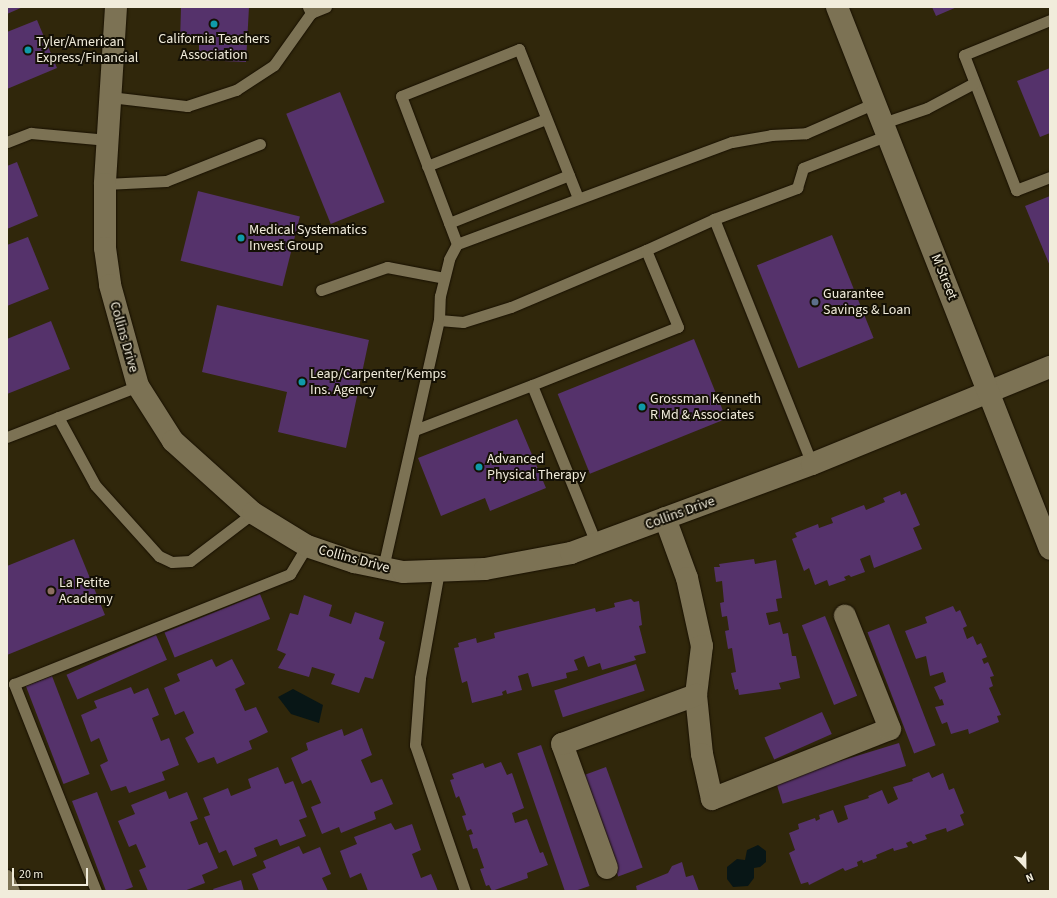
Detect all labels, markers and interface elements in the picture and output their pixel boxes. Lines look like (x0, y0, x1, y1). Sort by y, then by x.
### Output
marker: California Teachers Association (209, 19, 219, 29)
place label: California Teachers Association (158, 31, 270, 64)
place label: Tyler/American Express/Financial (36, 34, 138, 66)
marker: Tyler/American Express/Financial (23, 45, 33, 55)
place label: Medical Systematics Invest Group (249, 222, 367, 254)
marker: Medical Systematics Invest Group (236, 233, 246, 243)
street label: M Street (927, 252, 961, 302)
place label: Guarantee Savings & Loan (823, 286, 911, 318)
marker: Guarantee Savings & Loan (810, 297, 820, 307)
street label: Collins Drive (106, 300, 142, 374)
place label: Leap/Carpenter/Kemps Ins. Agency (310, 366, 446, 398)
marker: Leap/Carpenter/Kemps Ins. Agency (297, 377, 307, 387)
place label: Grossman Kenneth R Md & Associates (650, 391, 761, 424)
marker: Grossman Kenneth R Md & Associates (637, 402, 647, 412)
place label: Advanced Physical Therapy (487, 451, 586, 484)
marker: Advanced Physical Therapy (474, 462, 484, 472)
street label: Collins Drive (643, 493, 717, 533)
street label: Collins Drive (317, 541, 391, 577)
place label: La Petite Academy (59, 575, 113, 608)
marker: La Petite Academy (46, 586, 56, 596)
north arrow (1005, 846, 1045, 886)
scale bar (14, 860, 90, 886)
text: 20 m (19, 866, 43, 883)
text: N (1023, 869, 1036, 886)

